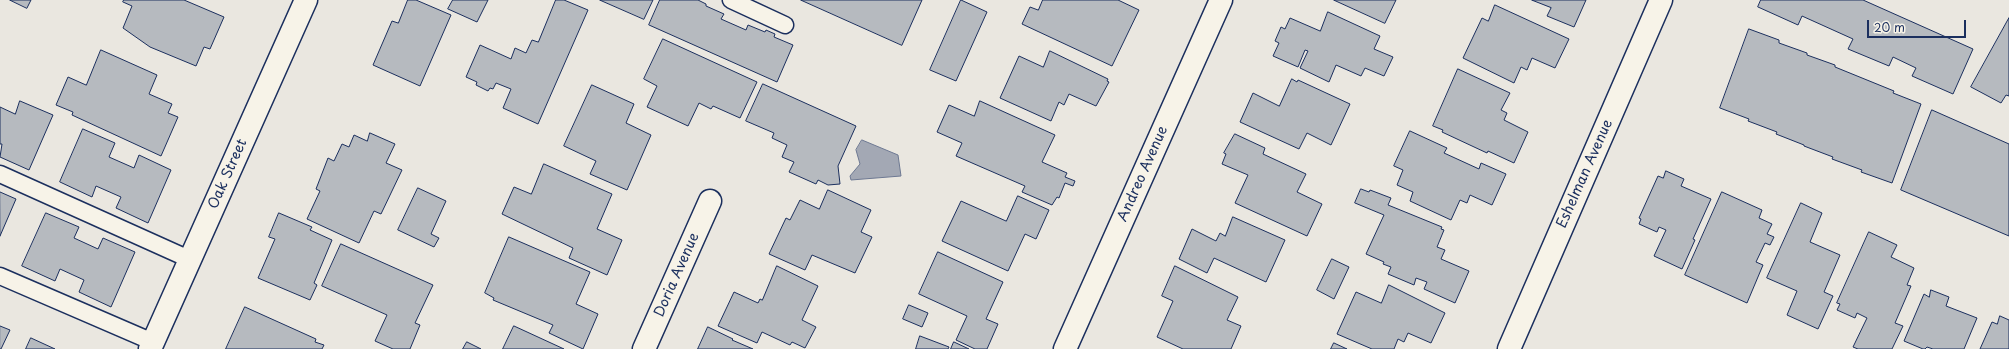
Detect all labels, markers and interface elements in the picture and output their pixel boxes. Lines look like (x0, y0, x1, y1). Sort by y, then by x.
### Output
scale bar (1869, 12, 1968, 38)
text: 20 m (1874, 18, 1905, 36)
street label: Eshelman Avenue (1554, 117, 1616, 231)
street label: Andreo Avenue (1114, 124, 1172, 224)
street label: Oak Street (205, 136, 251, 212)
street label: Doria Avenue (651, 230, 703, 320)

